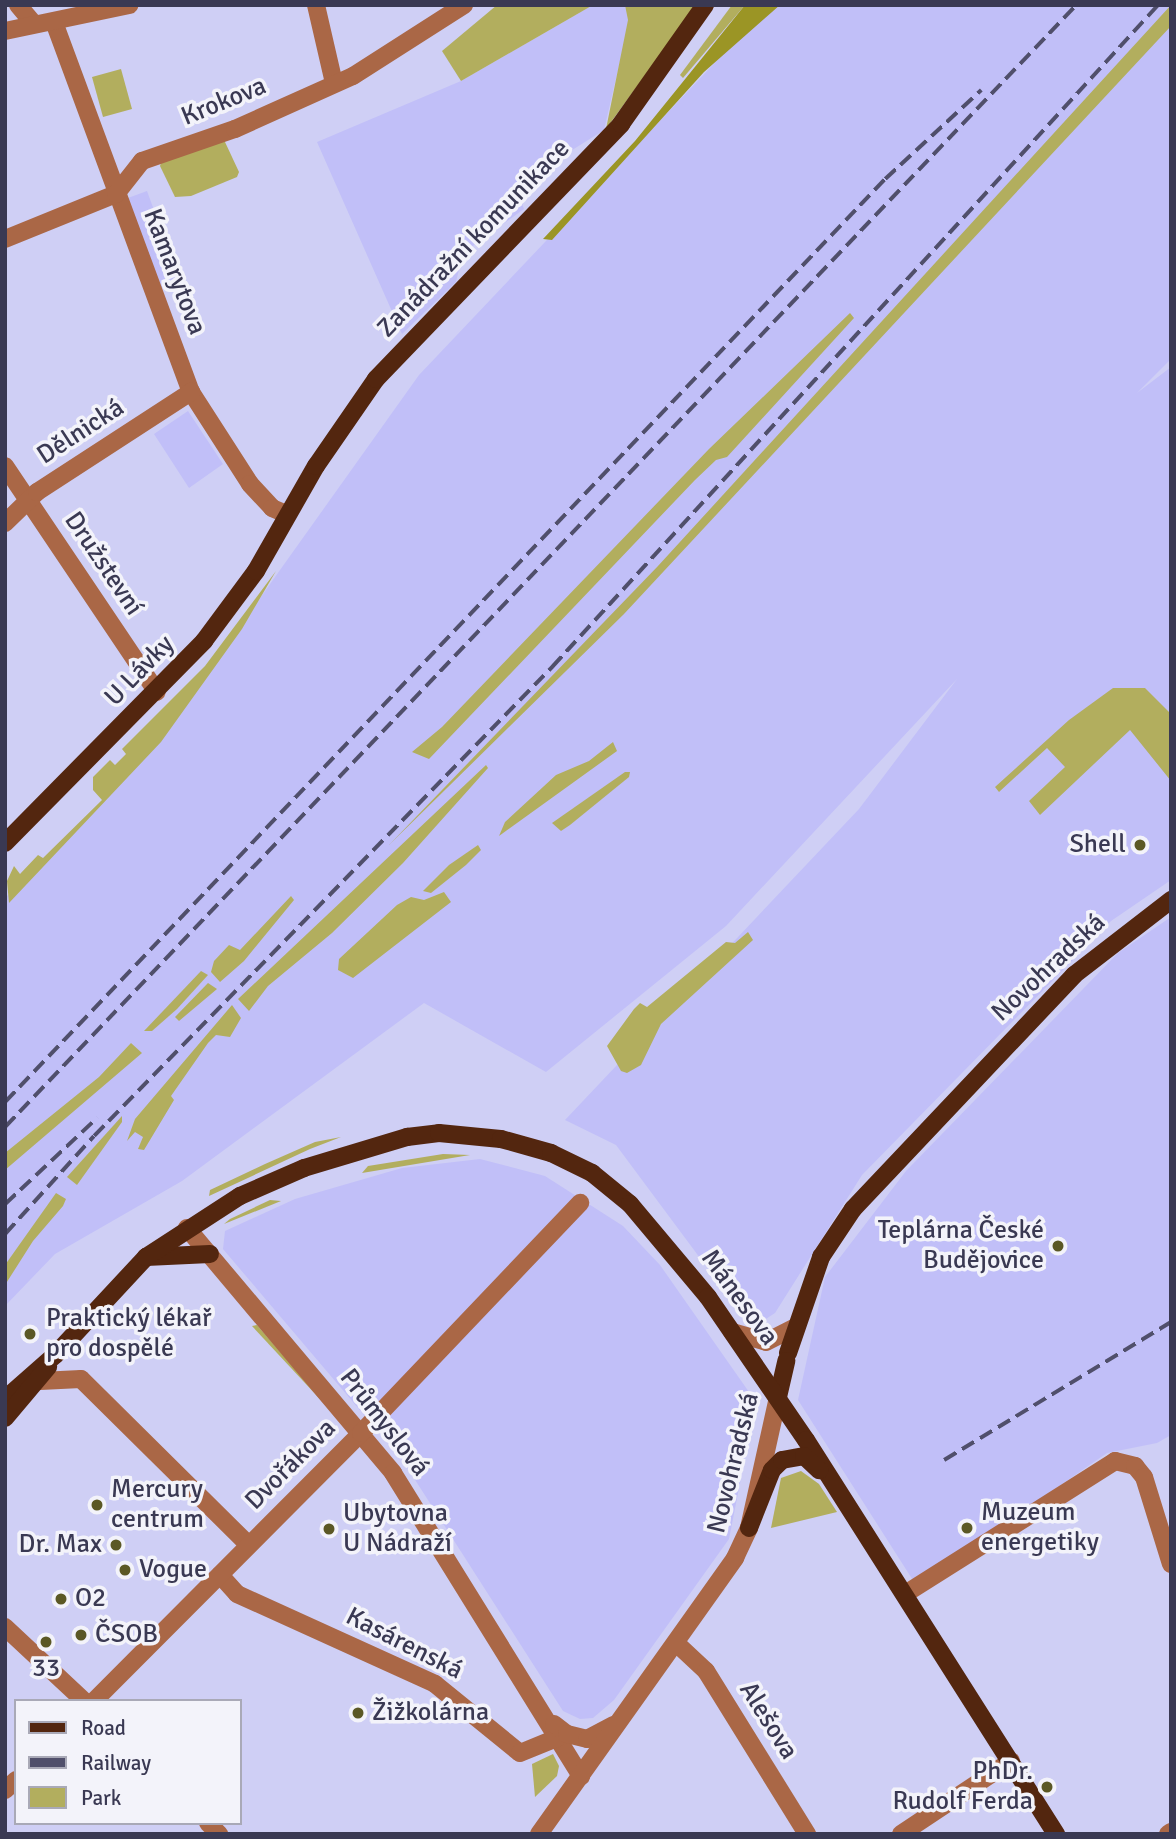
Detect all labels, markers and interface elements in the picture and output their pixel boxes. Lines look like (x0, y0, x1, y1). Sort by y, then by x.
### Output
street label: Krokova (177, 71, 271, 133)
street label: Zanádražní komunikace (371, 134, 577, 344)
street label: Kamarytova (136, 205, 212, 339)
street label: Dělnická (32, 392, 130, 472)
street label: Družstevní (57, 506, 149, 622)
street label: U Lávky (99, 629, 181, 713)
place label: Shell (1069, 829, 1126, 861)
marker: Shell (1132, 837, 1148, 853)
street label: Novohradská (986, 908, 1112, 1028)
place label: Teplárna České Budějovice (878, 1215, 1044, 1276)
marker: Teplárna České Budějovice (1050, 1238, 1066, 1254)
street label: Mánesova (694, 1244, 784, 1352)
place label: Praktický lékař pro dospělé (46, 1303, 212, 1364)
marker: Praktický lékař pro dospělé (20, 1324, 40, 1344)
street label: Průmyslová (332, 1363, 436, 1483)
street label: Novohradská (701, 1389, 767, 1537)
street label: Dvořákova (239, 1413, 343, 1517)
place label: Mercury centrum (111, 1474, 204, 1536)
marker: Mercury centrum (89, 1497, 105, 1513)
place label: Muzeum energetiky (981, 1497, 1099, 1558)
place label: Ubytovna U Nádraží (343, 1498, 452, 1560)
marker: Muzeum energetiky (959, 1520, 975, 1536)
marker: Ubytovna U Nádraží (321, 1521, 337, 1537)
place label: Dr. Max (19, 1529, 102, 1561)
marker: Dr. Max (108, 1537, 124, 1553)
place label: Vogue (139, 1554, 207, 1586)
marker: Vogue (117, 1562, 133, 1578)
place label: O2 (75, 1583, 106, 1615)
marker: O2 (53, 1591, 69, 1607)
street label: Kasárenská (340, 1601, 468, 1687)
place label: ČSOB (95, 1619, 158, 1651)
marker: ČSOB (73, 1627, 89, 1643)
marker: 33 (38, 1634, 54, 1650)
place label: 33 (32, 1653, 60, 1685)
street label: Alešova (732, 1676, 804, 1766)
place label: Žižkolárna (372, 1697, 489, 1729)
legend (14, 1699, 242, 1825)
marker: Žižkolárna (350, 1705, 366, 1721)
text: Road (81, 1715, 126, 1741)
text: Railway (81, 1750, 151, 1776)
place label: PhDr. Rudolf Ferda (892, 1756, 1033, 1817)
marker: PhDr. Rudolf Ferda (1039, 1779, 1055, 1795)
text: Park (81, 1785, 121, 1811)

